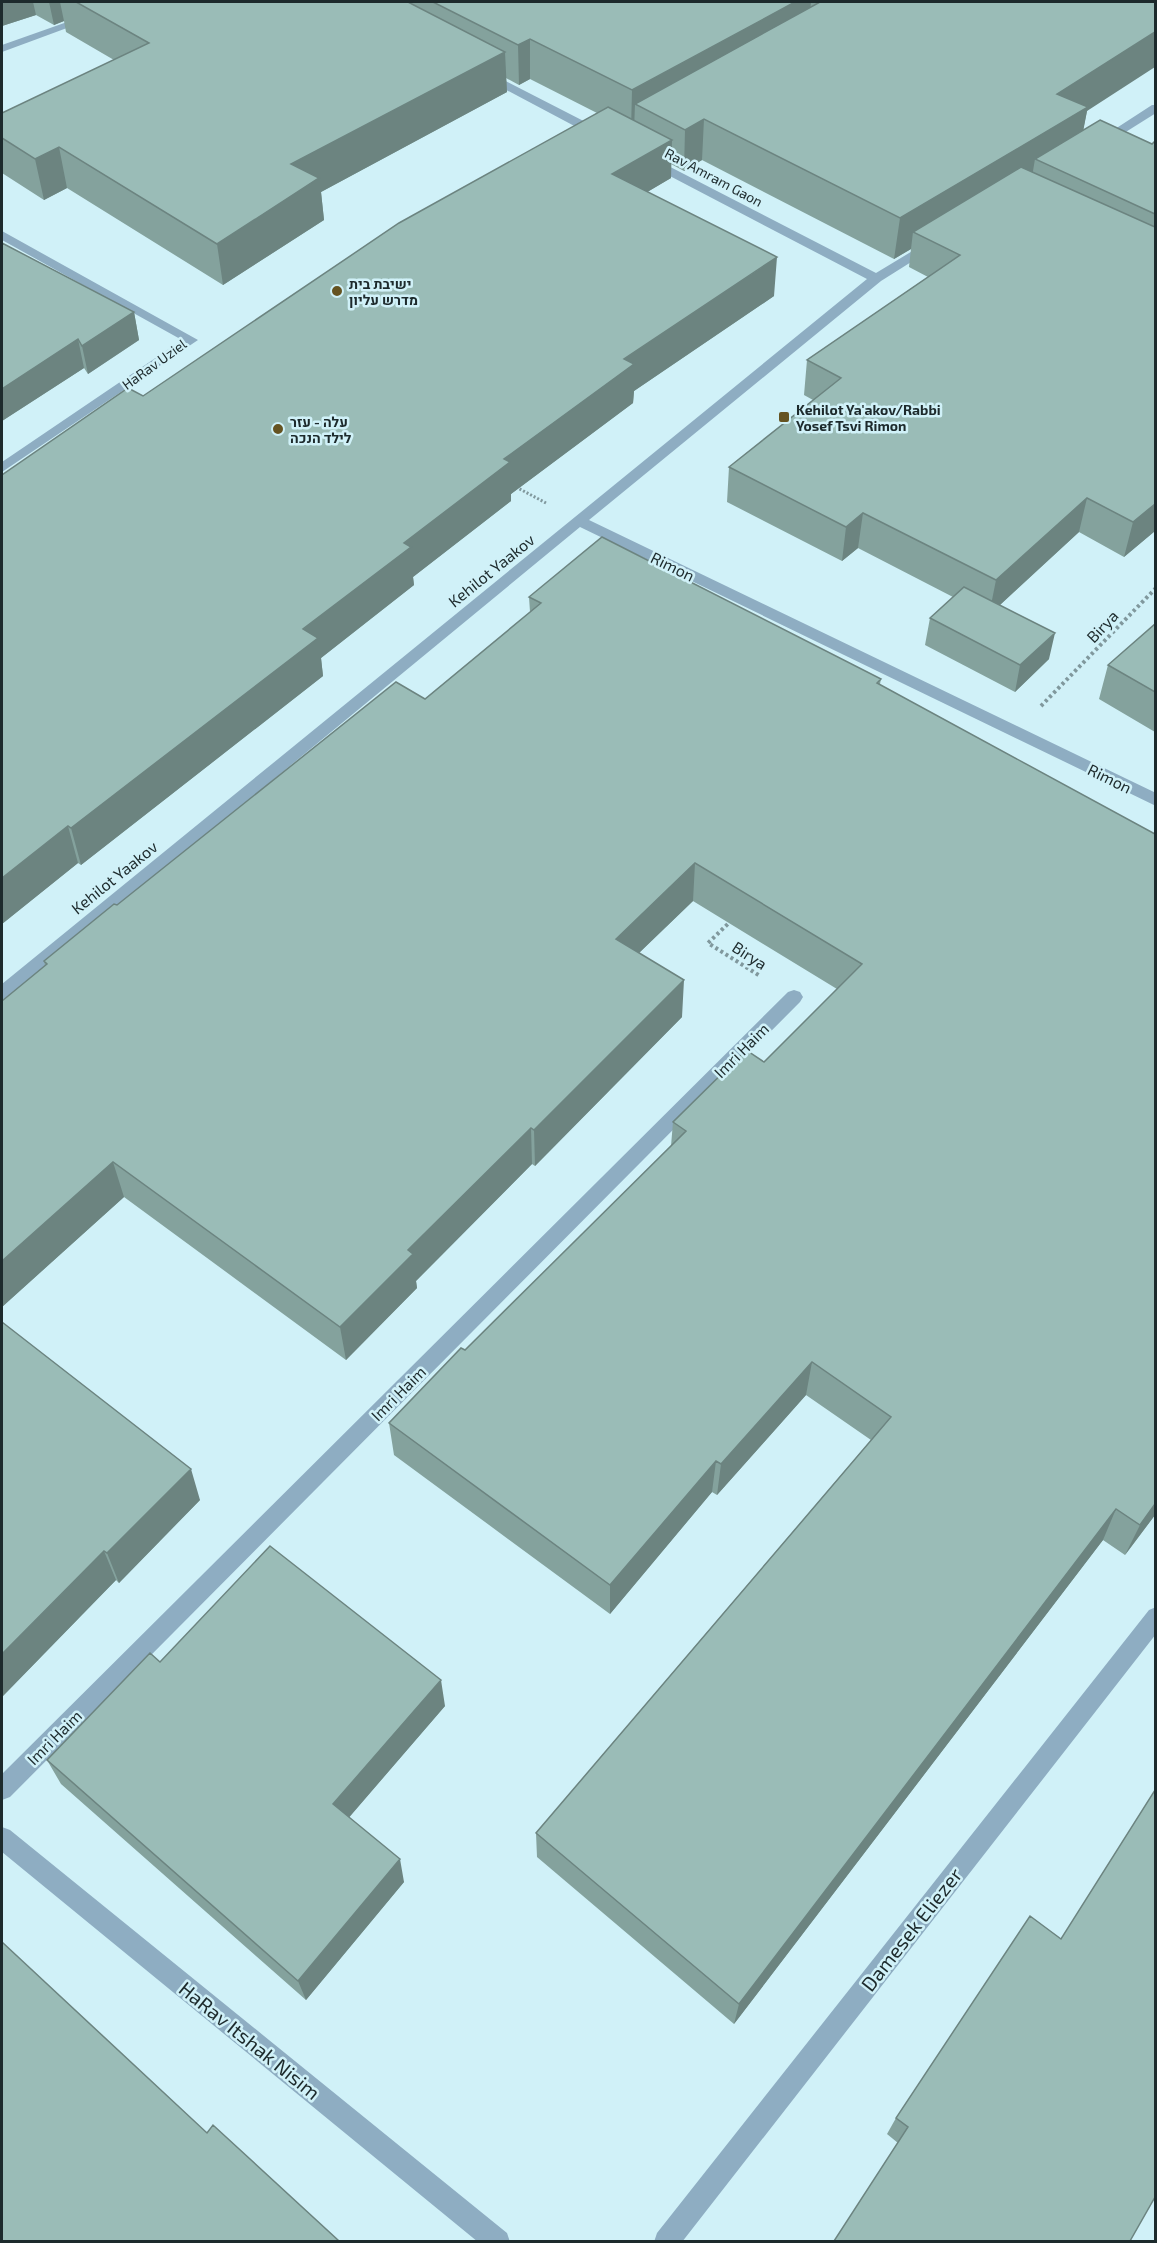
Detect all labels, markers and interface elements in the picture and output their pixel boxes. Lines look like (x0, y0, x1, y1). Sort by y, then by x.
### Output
street label: Rav Amram Gaon (662, 144, 766, 210)
place label: ישיבת בית מדרש עליון (349, 275, 418, 308)
marker: ישיבת בית מדרש עליון (330, 284, 344, 298)
street label: HaRav Uziel (119, 335, 190, 393)
place label: Kehilot Ya'akov/Rabbi Yosef Tsvi Rimon (796, 401, 941, 434)
marker: Kehilot Ya'akov/Rabbi Yosef Tsvi Rimon (777, 410, 791, 424)
place label: עלה - עזר לילד הנכה (290, 413, 352, 446)
marker: עלה - עזר לילד הנכה (271, 422, 285, 436)
street label: Kehilot Yaakov (444, 529, 538, 611)
street label: Rimon (648, 547, 698, 585)
street label: Birya (1082, 606, 1122, 646)
street label: Rimon (1085, 759, 1135, 797)
street label: Kehilot Yaakov (67, 836, 161, 918)
street label: Birya (729, 937, 771, 973)
street label: Imri Haim (710, 1019, 772, 1081)
street label: Imri Haim (367, 1362, 429, 1424)
street label: Imri Haim (23, 1706, 85, 1768)
street label: Damesek Eliezer (855, 1863, 967, 1995)
street label: HaRav Itshak Nisim (175, 1976, 325, 2104)

